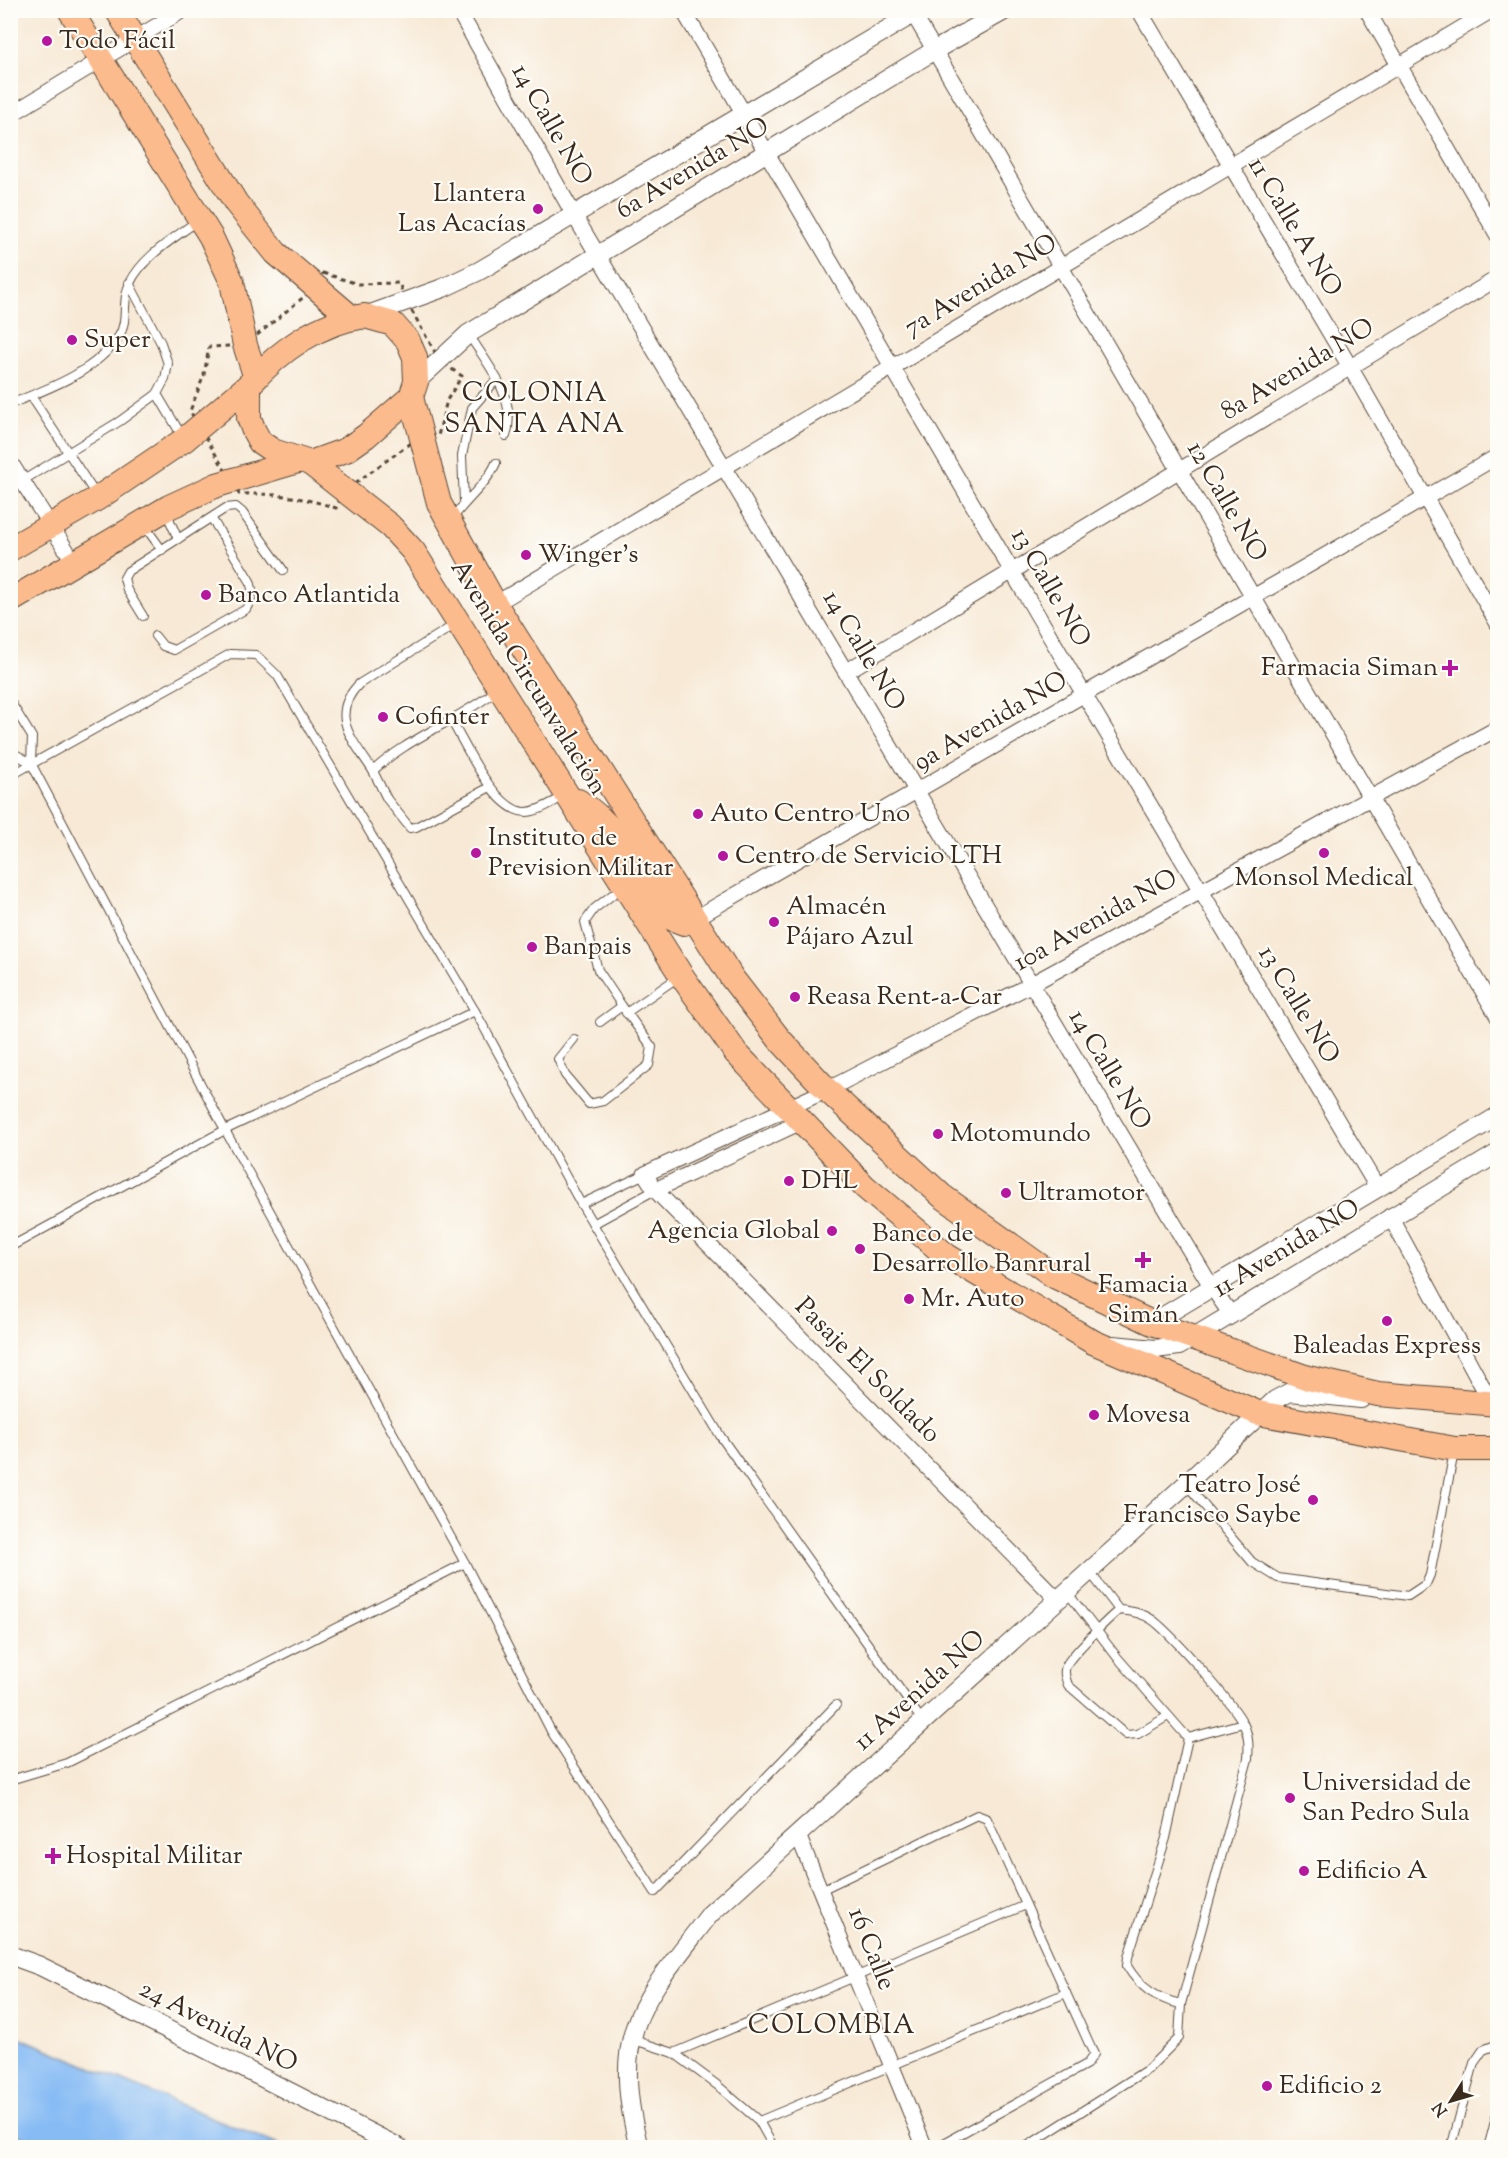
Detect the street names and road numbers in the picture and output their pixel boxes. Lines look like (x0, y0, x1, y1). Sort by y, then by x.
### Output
street label: 14 Calle NO (501, 57, 601, 193)
street label: 6a Avenida NO (609, 109, 777, 229)
street label: 11 Calle A NO (1238, 150, 1350, 304)
street label: 7a Avenida NO (897, 226, 1065, 346)
street label: 8a Avenida NO (1214, 310, 1382, 430)
street label: 12 Calle NO (1176, 435, 1276, 569)
street label: 13 Calle NO (1001, 521, 1099, 655)
street label: Avenida Circunvalación (440, 553, 616, 803)
street label: 14 Calle NO (812, 584, 914, 718)
street label: 9a Avenida NO (907, 663, 1075, 781)
street label: 10a Avenida NO (1007, 861, 1185, 981)
street label: 13 Calle NO (1248, 939, 1348, 1071)
street label: 14 Calle NO (1058, 1003, 1160, 1137)
street label: 11 Avenida NO (1206, 1190, 1368, 1308)
street label: Pasaje El Soldado (786, 1290, 948, 1452)
street label: 11 Avenida NO (846, 1622, 994, 1760)
street label: 16 Calle (838, 1902, 904, 1996)
street label: 24 Avenida NO (132, 1971, 304, 2083)

